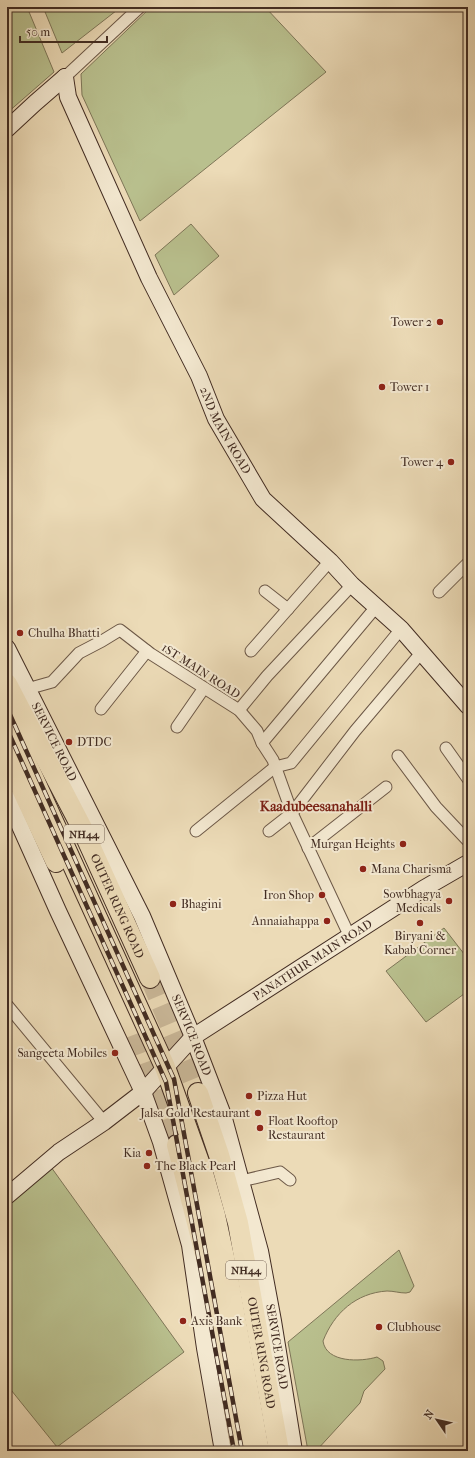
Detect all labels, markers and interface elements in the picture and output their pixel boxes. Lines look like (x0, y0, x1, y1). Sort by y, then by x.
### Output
scale bar (20, 18, 107, 44)
text: 50 m (26, 25, 50, 39)
place label: Tower 2 (391, 315, 432, 329)
marker: Tower 2 (435, 317, 445, 327)
place label: Tower 1 (390, 380, 429, 394)
marker: Tower 1 (377, 382, 387, 392)
street label: 2ND MAIN ROAD (197, 385, 254, 477)
place label: Tower 4 (401, 455, 444, 469)
marker: Tower 4 (446, 457, 456, 467)
place label: Chulha Bhatti (28, 626, 100, 640)
marker: Chulha Bhatti (15, 628, 25, 638)
street label: 1ST MAIN ROAD (159, 640, 243, 702)
street label: SERVICE ROAD (29, 700, 80, 784)
place label: DTDC (77, 735, 112, 749)
marker: DTDC (64, 737, 74, 747)
district label: Kaadubeesanahalli (260, 798, 373, 815)
road number: NH44 (64, 825, 104, 843)
place label: Murgan Heights (310, 837, 396, 851)
marker: Murgan Heights (398, 839, 408, 849)
street label: OUTER RING ROAD (88, 852, 147, 961)
place label: Mana Charisma (371, 862, 452, 876)
marker: Mana Charisma (358, 864, 368, 874)
place label: Sowbhagya Medicals (383, 887, 442, 915)
place label: Iron Shop (263, 888, 314, 902)
marker: Iron Shop (317, 890, 327, 900)
marker: Sowbhagya Medicals (444, 896, 454, 906)
place label: Bhagini (181, 897, 222, 911)
marker: Bhagini (168, 899, 178, 909)
place label: Annaiahappa (251, 914, 319, 928)
marker: Annaiahappa (322, 916, 332, 926)
street label: PANATHUR MAIN ROAD (250, 917, 375, 1003)
marker: Biryani & Kabab Corner (415, 918, 425, 928)
place label: Biryani & Kabab Corner (384, 929, 457, 957)
street label: SERVICE ROAD (169, 992, 214, 1078)
place label: Sangeeta Mobiles (17, 1046, 108, 1060)
marker: Sangeeta Mobiles (110, 1048, 120, 1058)
place label: Pizza Hut (257, 1089, 308, 1103)
marker: Pizza Hut (244, 1091, 254, 1101)
place label: Jalsa Gold Restaurant (139, 1106, 251, 1120)
marker: Jalsa Gold Restaurant (253, 1108, 263, 1118)
place label: Float Rooftop Restaurant (268, 1114, 338, 1142)
marker: Float Rooftop Restaurant (255, 1123, 265, 1133)
place label: Kia (123, 1146, 141, 1160)
marker: Kia (144, 1148, 154, 1158)
place label: The Black Pearl (155, 1159, 237, 1173)
marker: The Black Pearl (142, 1161, 152, 1171)
road number: NH44 (226, 1261, 266, 1279)
street label: OUTER RING ROAD (244, 1296, 278, 1410)
street label: SERVICE ROAD (263, 1303, 291, 1390)
place label: Axis Bank (190, 1314, 243, 1328)
marker: Axis Bank (178, 1316, 188, 1326)
place label: Clubhouse (387, 1320, 441, 1334)
marker: Clubhouse (374, 1322, 384, 1332)
north arrow (417, 1400, 457, 1440)
text: N (421, 1407, 437, 1422)

